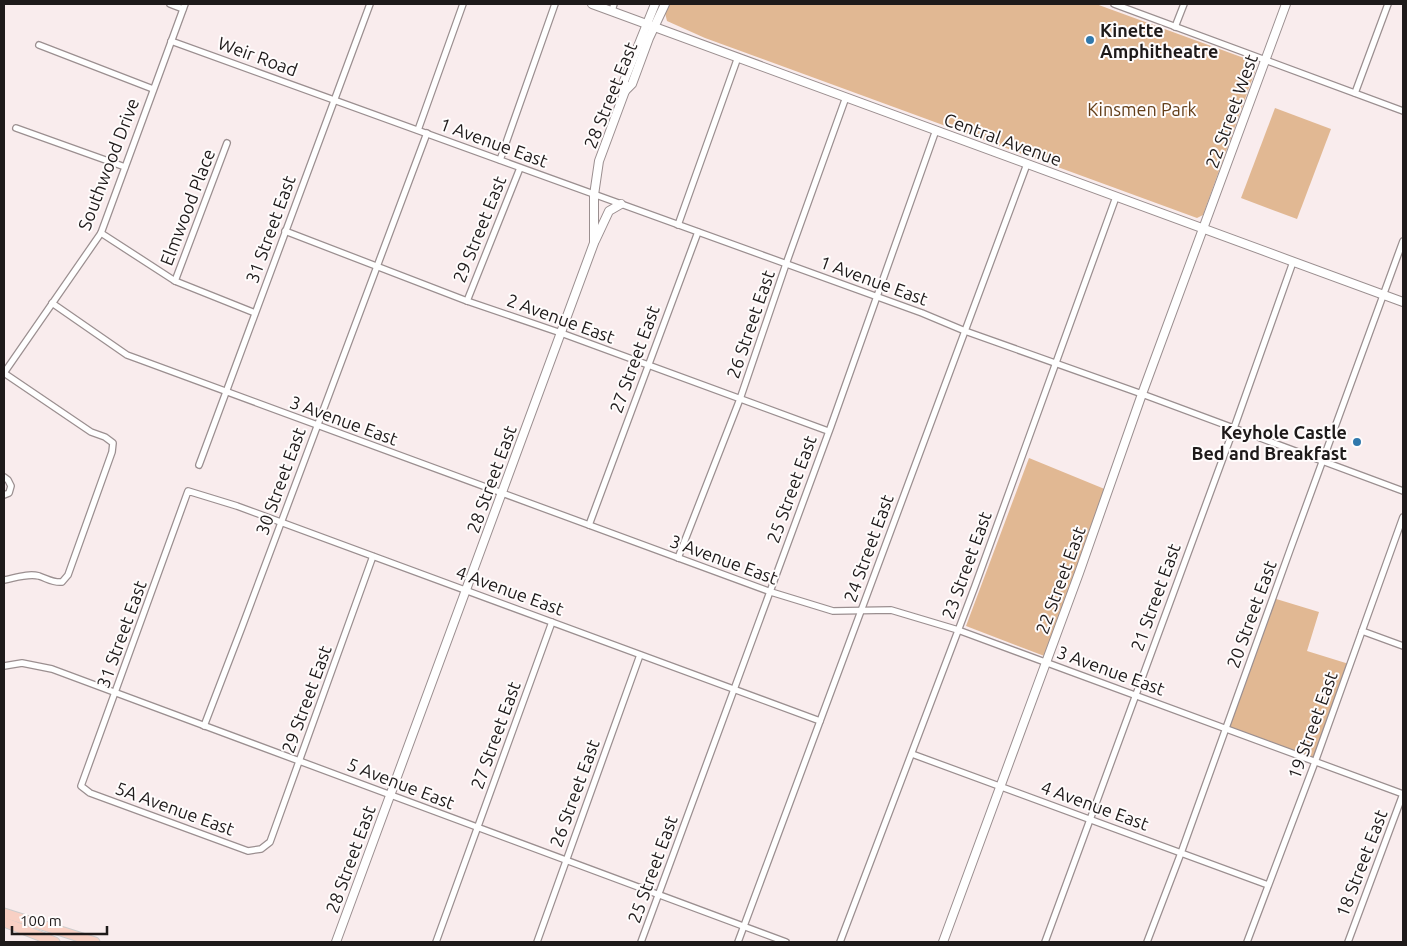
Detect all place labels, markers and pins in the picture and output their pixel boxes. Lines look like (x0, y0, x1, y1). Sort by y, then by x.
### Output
place label: Kinette Amphitheatre (1100, 20, 1218, 61)
marker: Kinette Amphitheatre (1084, 34, 1096, 46)
place label: Keyhole Castle Bed and Breakfast (1192, 422, 1347, 463)
marker: Keyhole Castle Bed and Breakfast (1351, 436, 1363, 448)

